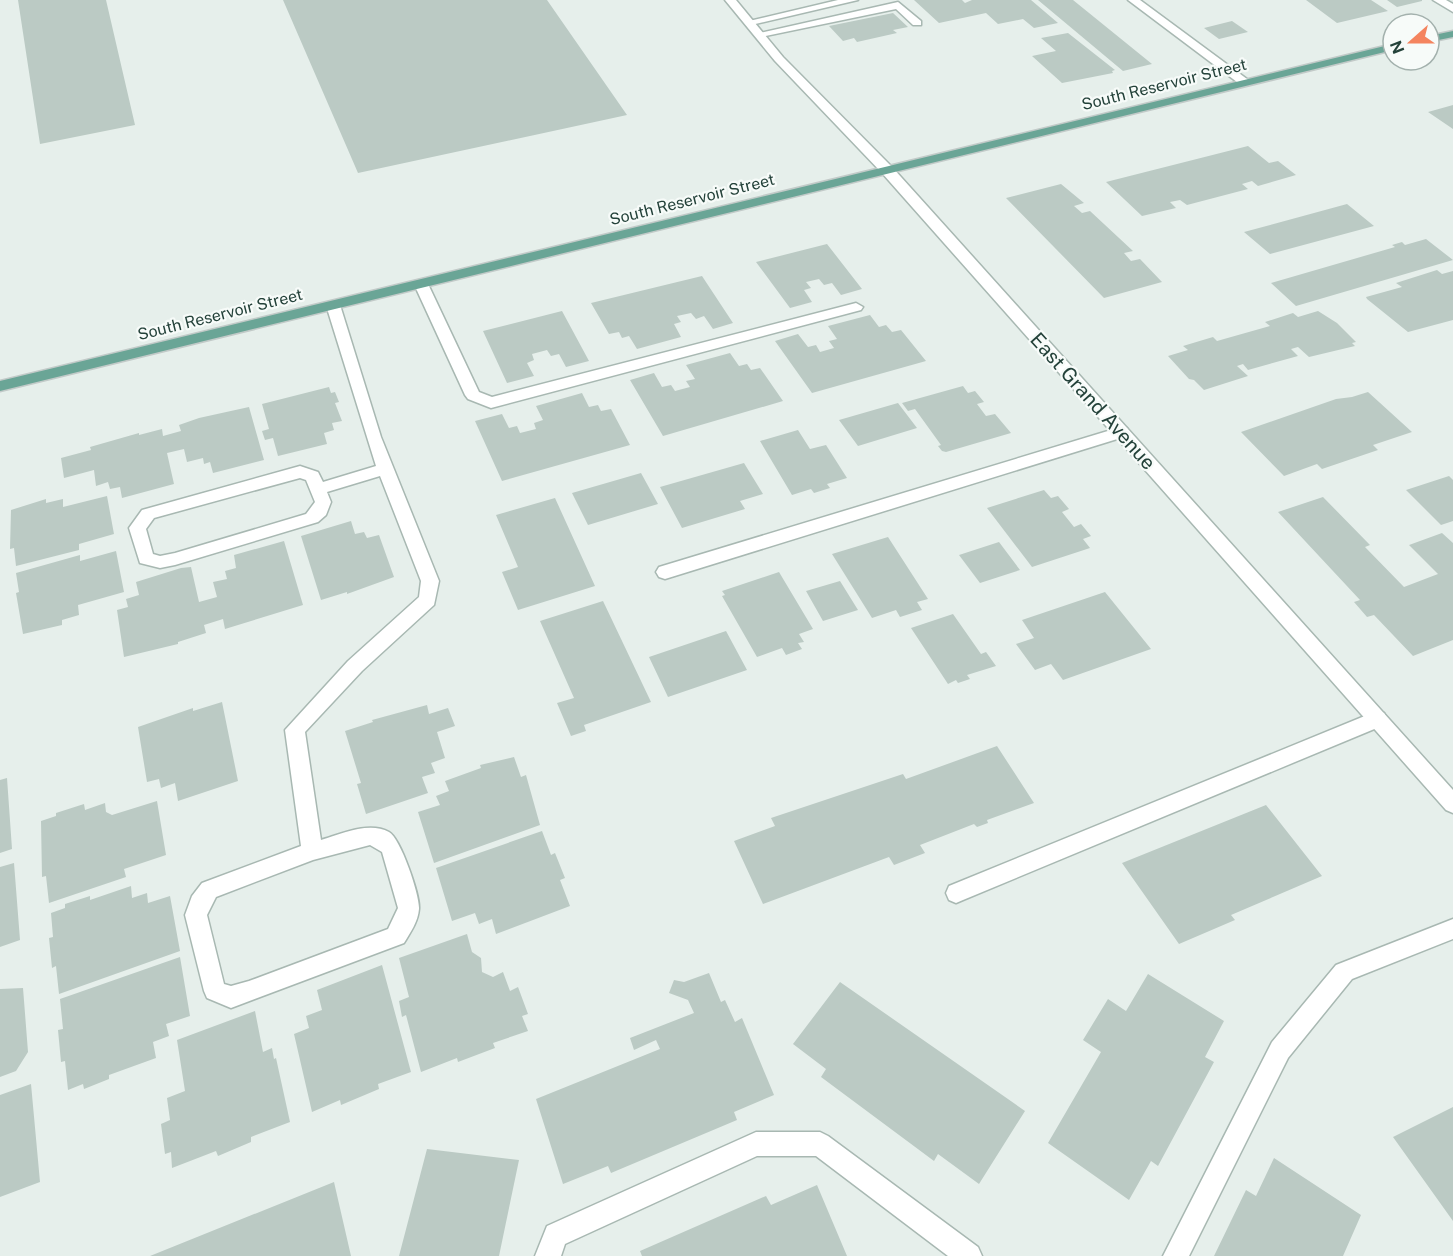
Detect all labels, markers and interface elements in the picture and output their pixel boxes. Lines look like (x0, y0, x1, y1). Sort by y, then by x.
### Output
north arrow (1381, 12, 1441, 72)
text: N (1386, 38, 1409, 56)
street label: South Reservoir Street (1080, 55, 1249, 114)
street label: South Reservoir Street (608, 170, 777, 229)
street label: South Reservoir Street (136, 285, 305, 344)
street label: East Grand Avenue (1025, 328, 1161, 474)

